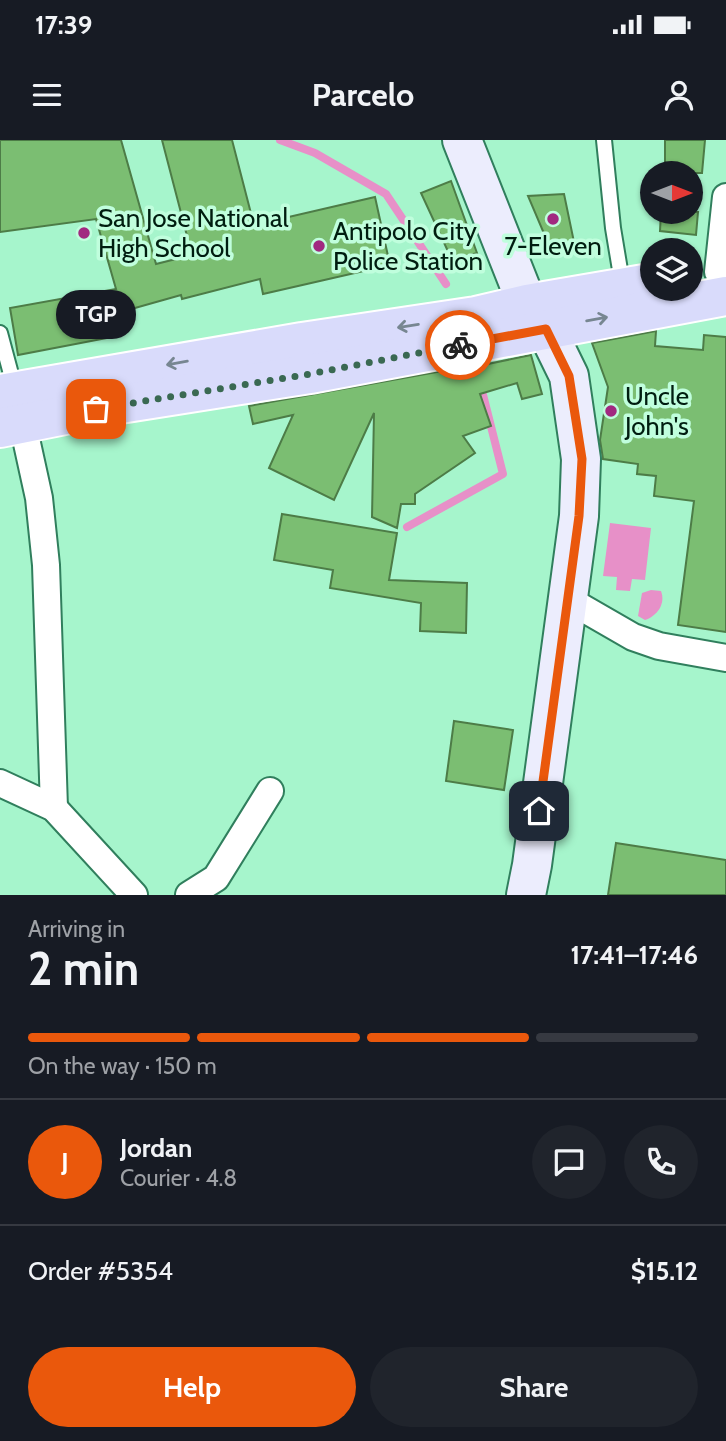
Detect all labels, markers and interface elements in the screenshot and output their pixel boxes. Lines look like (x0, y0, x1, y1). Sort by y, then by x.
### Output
text: 17:39 (35, 9, 92, 41)
text: Parcelo (312, 75, 414, 114)
icon: menu (28, 76, 66, 114)
icon: person (660, 76, 698, 114)
north arrow (640, 161, 704, 224)
map controls (640, 161, 703, 301)
place label: San Jose National High School (98, 202, 289, 264)
marker: 7-Eleven (545, 211, 561, 227)
place label: Antipolo City Police Station (333, 215, 483, 277)
marker: San Jose National High School (76, 225, 92, 241)
place label: 7-Eleven (504, 230, 602, 262)
marker: Antipolo City Police Station (311, 238, 327, 254)
button: layers (640, 238, 703, 301)
callout: TGP (56, 290, 136, 339)
text: TGP (75, 300, 117, 328)
courier (425, 310, 495, 380)
one-way arrow (585, 312, 608, 326)
one-way arrow (397, 320, 420, 333)
icon: bike (441, 326, 479, 364)
one-way arrow (167, 357, 189, 370)
pin (66, 379, 126, 439)
place label: Uncle John's (624, 380, 689, 442)
icon: bag (77, 390, 115, 428)
marker: Uncle John's (603, 403, 619, 419)
pin (509, 781, 569, 841)
icon: home (520, 792, 558, 830)
text: Arriving in (28, 915, 125, 943)
text: 17:41–17:46 (570, 939, 698, 971)
text: 2 min (28, 941, 139, 997)
text: On the way · 150 m (28, 1052, 217, 1080)
button: chat (532, 1125, 606, 1199)
button: phone (624, 1125, 698, 1199)
text: Jordan (120, 1132, 192, 1164)
text: J (61, 1146, 69, 1178)
text: Courier · 4.8 (120, 1164, 237, 1192)
text: Order #5354 (28, 1255, 173, 1287)
text: $15.12 (631, 1255, 698, 1287)
button: Help (28, 1347, 356, 1427)
button: Share (370, 1347, 698, 1427)

